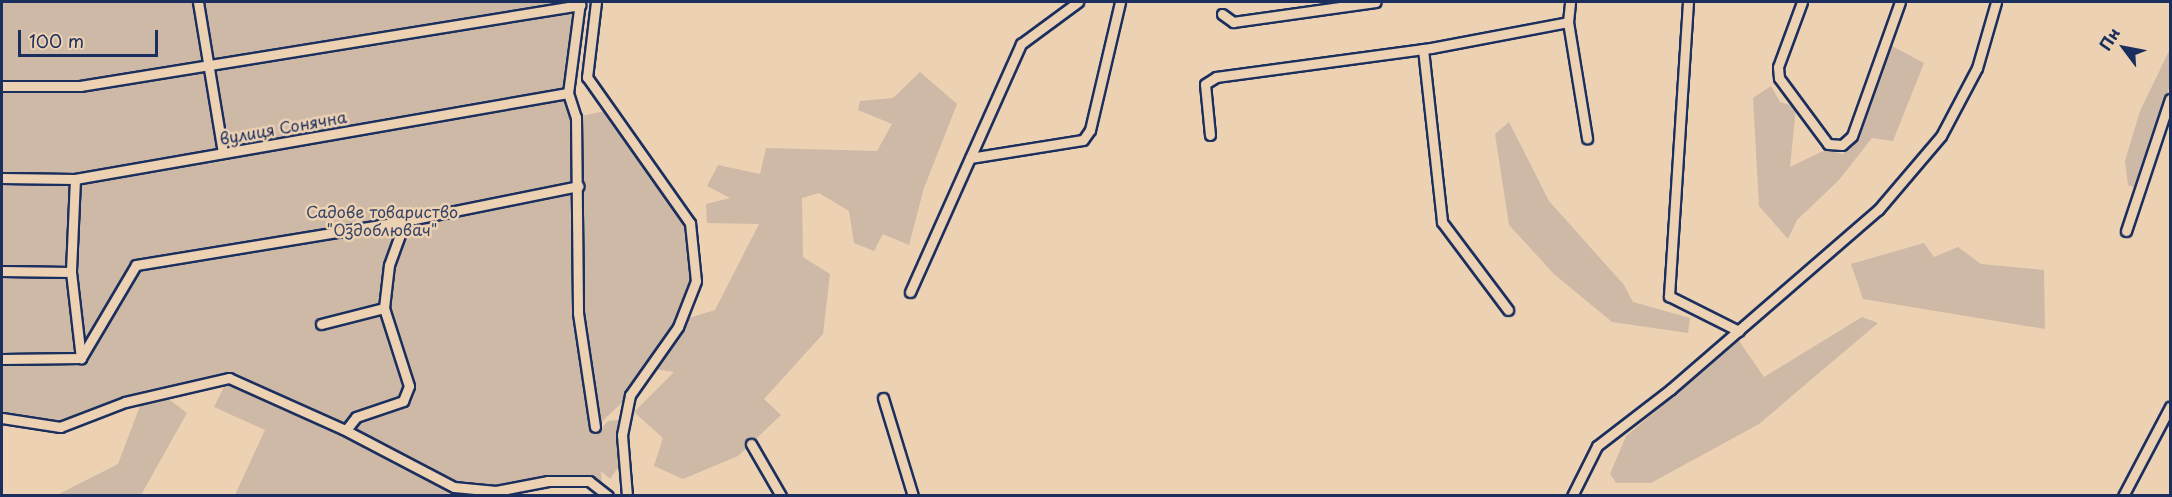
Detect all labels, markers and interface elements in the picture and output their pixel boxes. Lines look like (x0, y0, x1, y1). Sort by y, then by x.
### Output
scale bar (21, 18, 160, 56)
north arrow (2094, 18, 2154, 78)
text: Пн (2092, 22, 2125, 55)
text: 100 m (29, 27, 84, 54)
street label: вулиця Сонячна (218, 106, 348, 148)
park label: Садове товариство "Оздоблювач" (306, 201, 458, 239)

